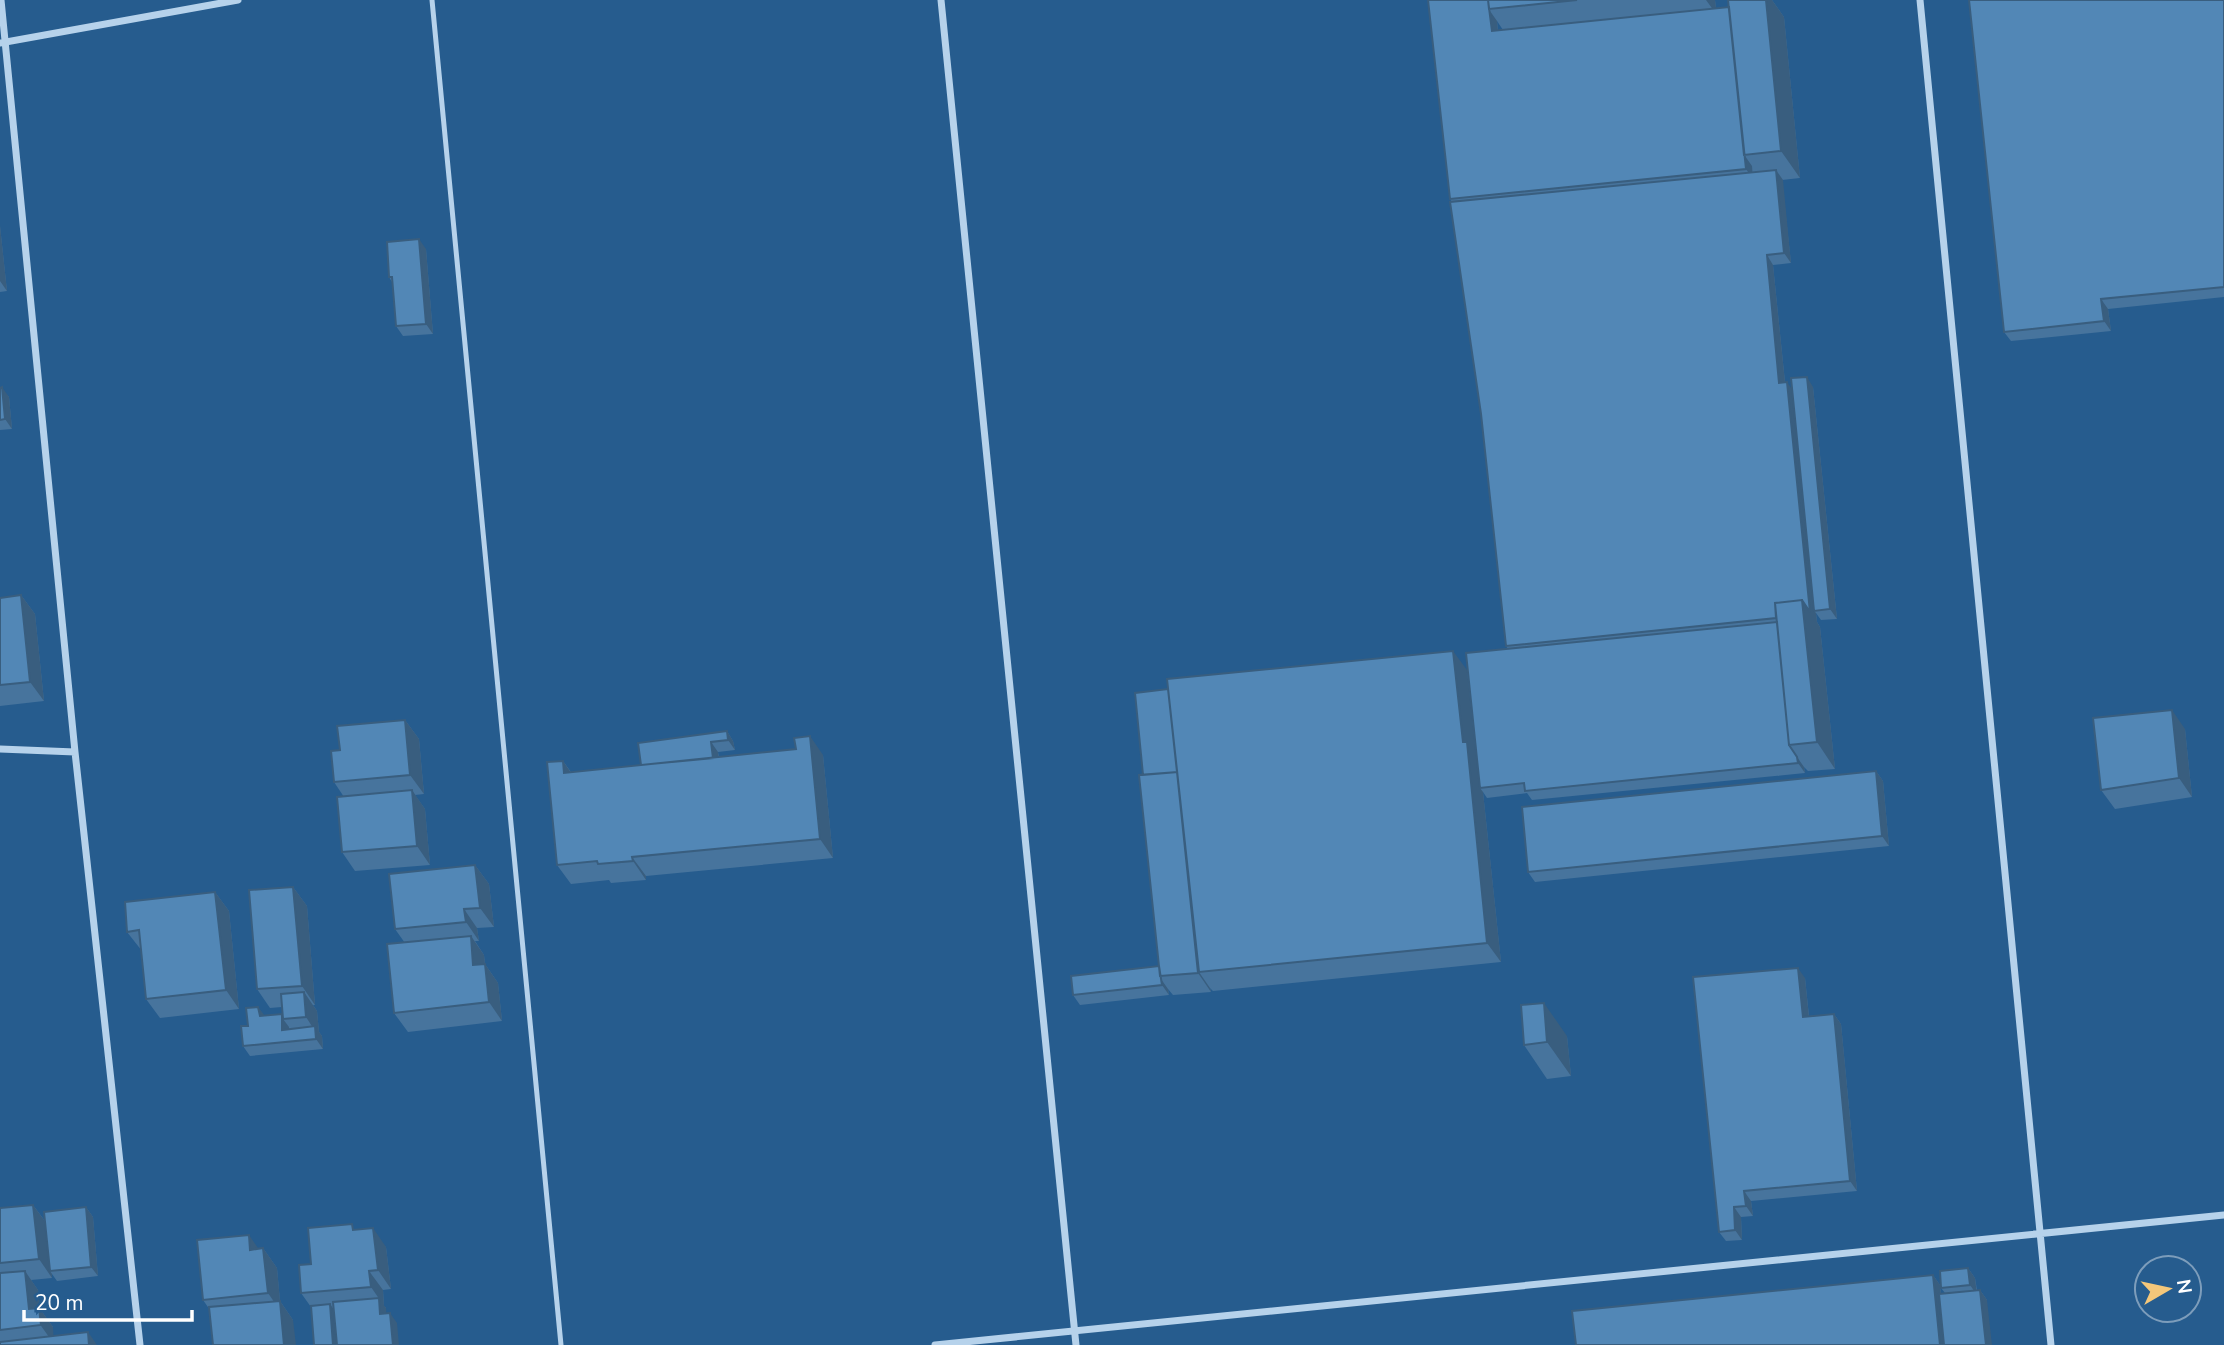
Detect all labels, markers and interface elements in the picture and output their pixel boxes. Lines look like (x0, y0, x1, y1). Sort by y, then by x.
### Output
north arrow (2133, 1254, 2203, 1324)
text: N (2170, 1277, 2198, 1296)
scale bar (24, 1278, 192, 1322)
text: 20 m (35, 1289, 84, 1317)

